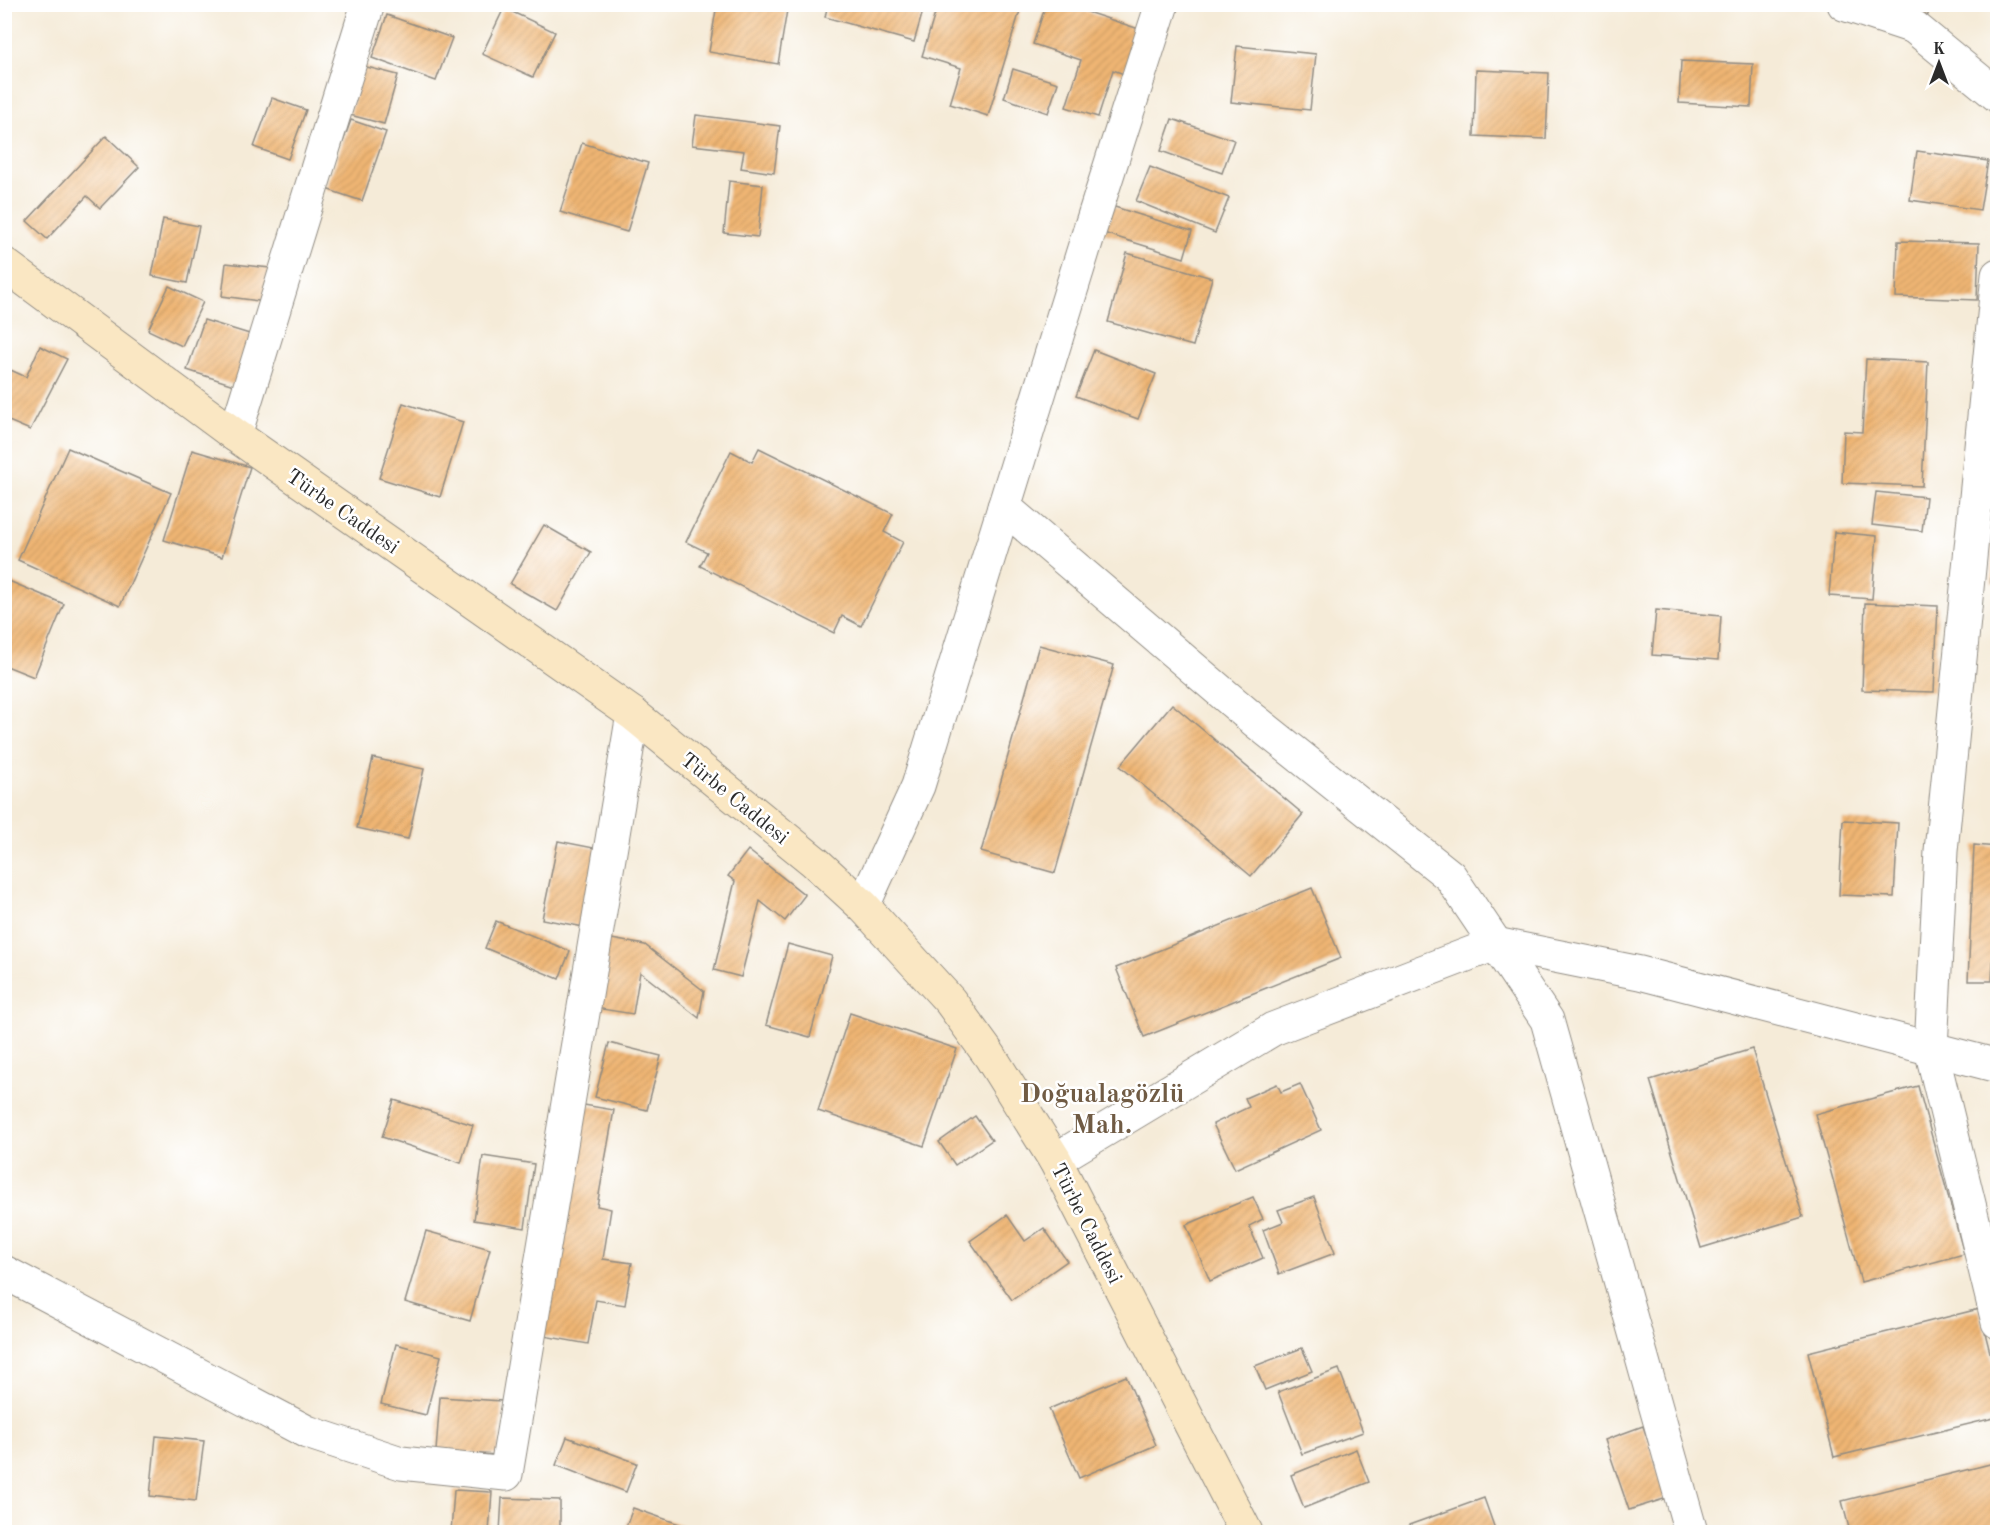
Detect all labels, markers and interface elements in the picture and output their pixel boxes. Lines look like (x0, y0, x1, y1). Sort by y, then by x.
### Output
north arrow (1909, 33, 1969, 93)
text: K (1933, 42, 1945, 58)
street label: Türbe Caddesi (282, 466, 402, 559)
street label: Türbe Caddesi (676, 749, 792, 849)
district label: Doğualagözlü Mah. (1020, 1081, 1184, 1139)
street label: Türbe Caddesi (1046, 1160, 1125, 1287)

